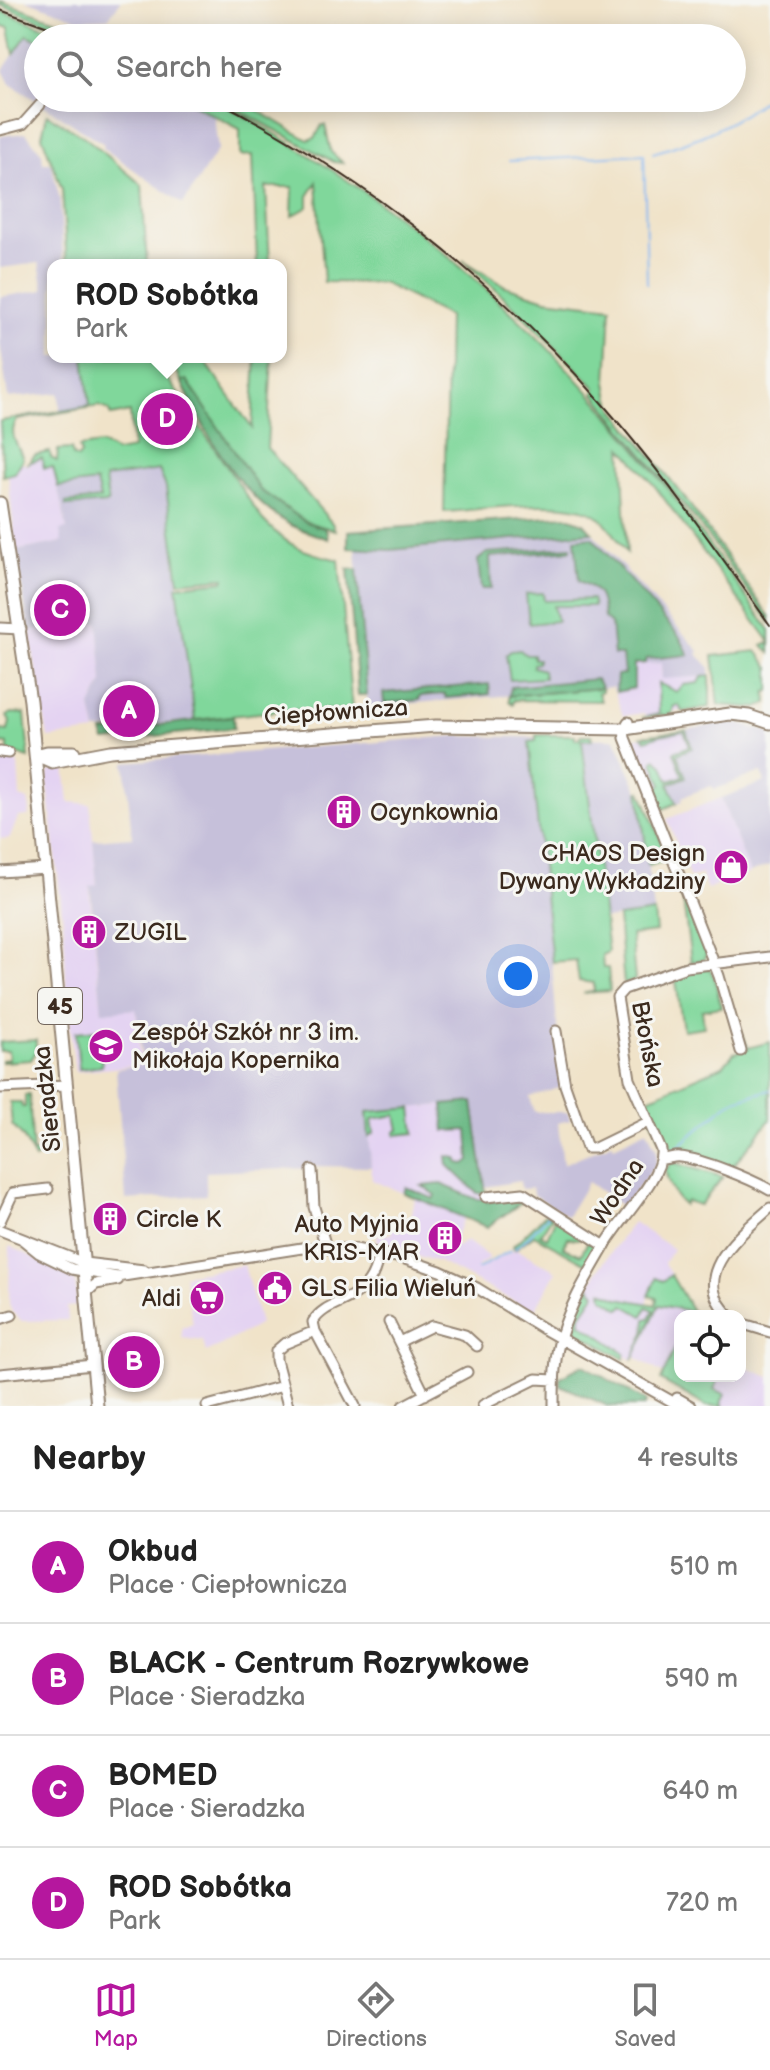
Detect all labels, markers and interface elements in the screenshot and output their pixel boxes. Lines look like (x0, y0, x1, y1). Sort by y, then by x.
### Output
search box (24, 24, 746, 112)
icon: search (52, 46, 96, 90)
text: Search here (116, 50, 282, 86)
popup (47, 259, 287, 363)
text: ROD Sobótka (75, 278, 259, 314)
text: Park (75, 314, 127, 345)
pin: D (141, 389, 193, 449)
pin: C (34, 580, 86, 640)
pin: A (103, 681, 155, 741)
street label: Ciepłownicza (263, 693, 409, 732)
building icon: Ocynkownia (325, 793, 363, 831)
place label: Ocynkownia (370, 798, 499, 827)
place label: CHAOS Design Dywany Wykładziny (498, 839, 705, 896)
shop icon: CHAOS Design Dywany Wykładziny (712, 848, 750, 886)
building icon: ZUGIL (70, 913, 108, 951)
place label: ZUGIL (114, 918, 187, 947)
your location (498, 956, 538, 996)
road number: 45 (38, 988, 82, 1024)
street label: Błońska (625, 998, 670, 1090)
place label: Zespół Szkół nr 3 im. Mikołaja Kopernika (131, 1018, 359, 1075)
school or university icon: Zespół Szkół nr 3 im. Mikołaja Kopernika (87, 1027, 125, 1065)
street label: Sieradzka (28, 1045, 67, 1153)
street label: Wodna (584, 1153, 650, 1231)
building icon: Circle K (91, 1200, 129, 1238)
place label: Circle K (136, 1205, 222, 1234)
place label: Auto Myjnia KRIS-MAR (294, 1210, 419, 1267)
building icon: Auto Myjnia KRIS-MAR (426, 1219, 464, 1257)
public building icon: GLS Filia Wieluń (256, 1269, 294, 1307)
place label: GLS Filia Wieluń (301, 1274, 476, 1303)
supermarket icon: Aldi (188, 1279, 226, 1317)
place label: Aldi (142, 1284, 181, 1313)
map controls (674, 1310, 746, 1382)
button: locate (674, 1310, 746, 1382)
pin: B (108, 1332, 160, 1392)
text: Nearby (32, 1438, 146, 1479)
text: 4 results (637, 1443, 738, 1474)
text: Okbud (108, 1534, 198, 1570)
text: A (50, 1552, 66, 1583)
text: 510 m (669, 1552, 738, 1583)
text: Place · Ciepłownicza (108, 1570, 347, 1601)
text: BLACK - Centrum Rozrywkowe (108, 1646, 529, 1682)
text: B (49, 1664, 67, 1695)
text: 590 m (664, 1664, 738, 1695)
text: Place · Sieradzka (108, 1682, 306, 1713)
text: BOMED (108, 1758, 217, 1794)
text: C (49, 1776, 67, 1807)
text: 640 m (662, 1776, 738, 1807)
text: Place · Sieradzka (108, 1794, 306, 1825)
text: ROD Sobótka (108, 1870, 292, 1906)
text: D (49, 1888, 67, 1919)
text: 720 m (666, 1888, 738, 1919)
text: Park (108, 1906, 160, 1937)
tab: Map (94, 1978, 138, 2053)
tab: Directions (326, 1978, 427, 2053)
tab: Saved (614, 1978, 676, 2053)

